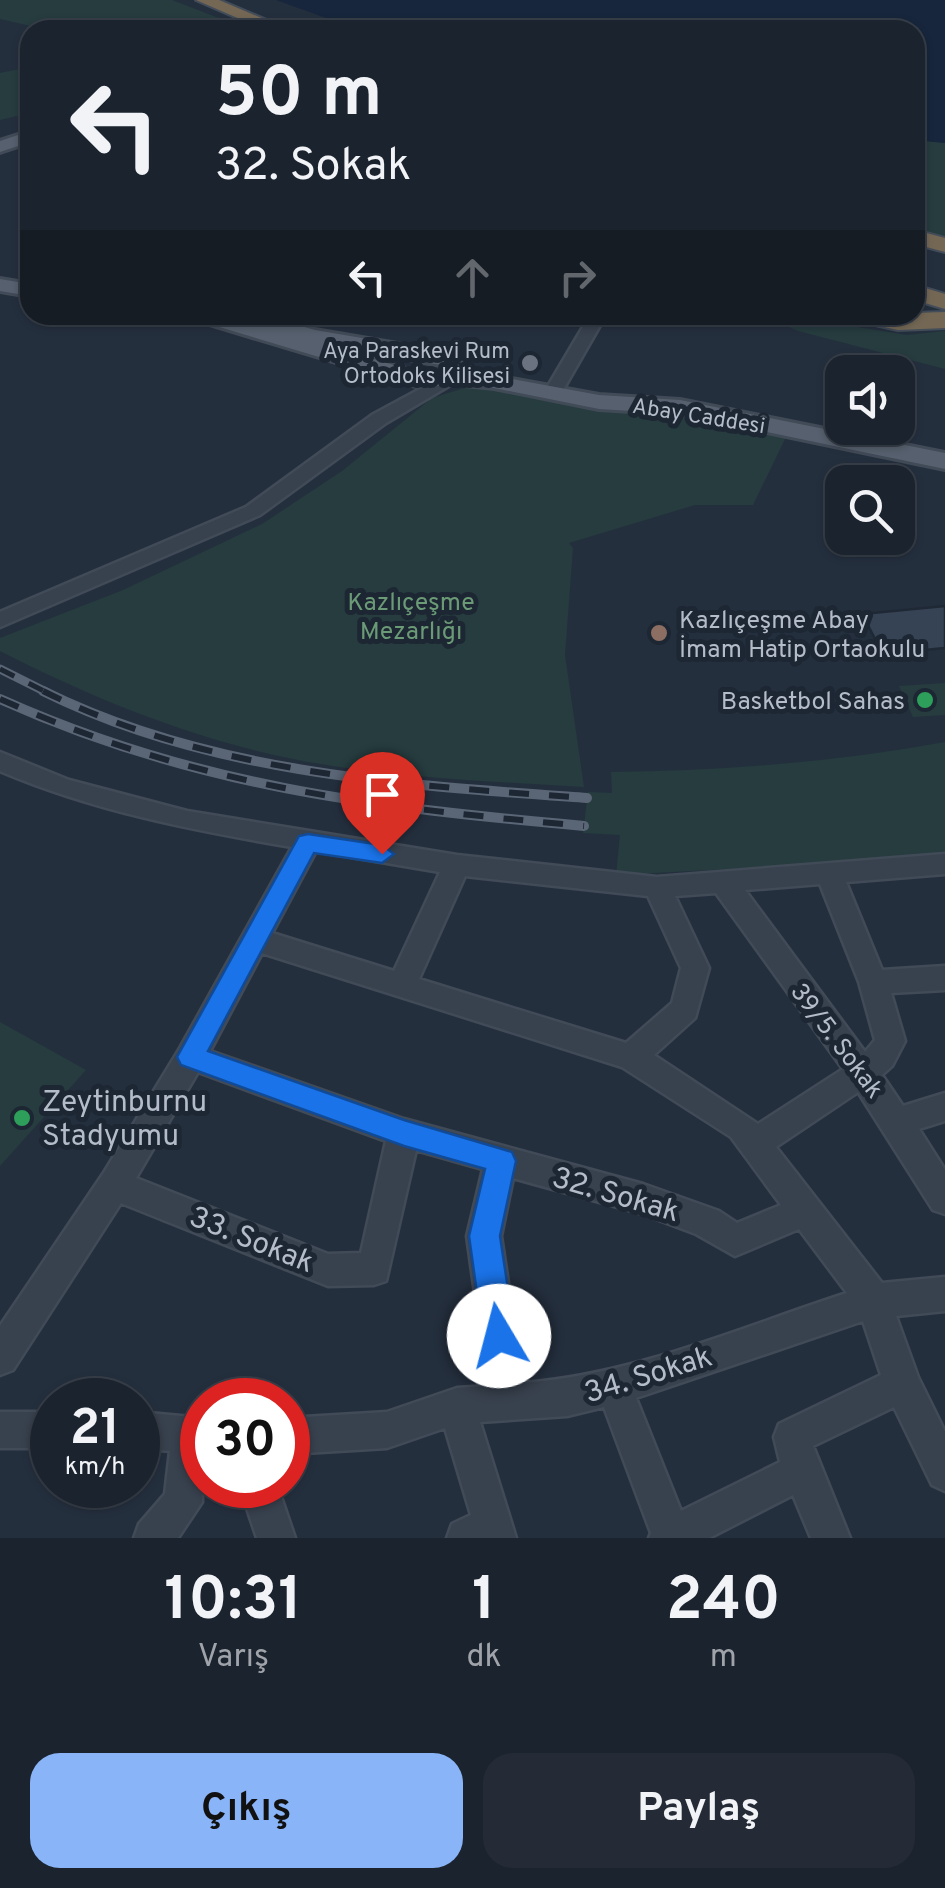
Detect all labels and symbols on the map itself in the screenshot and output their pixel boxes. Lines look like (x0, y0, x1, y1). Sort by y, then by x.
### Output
place label: Aya Paraskevi Rum Ortodoks Kilisesi (323, 339, 510, 391)
marker: Aya Paraskevi Rum Ortodoks Kilisesi (519, 352, 541, 374)
street label: Abay Caddesi (630, 394, 767, 441)
park label: Kazlıçeşme Mezarlığı (347, 588, 475, 649)
place label: Kazlıçeşme Abay İmam Hatip Ortaokulu (679, 606, 925, 667)
marker: Kazlıçeşme Abay İmam Hatip Ortaokulu (648, 622, 670, 644)
place label: Basketbol Sahas (721, 687, 905, 719)
marker: Basketbol Sahas (914, 689, 936, 711)
pin (340, 752, 425, 855)
street label: 39/5. Sokak (782, 978, 889, 1106)
place label: Zeytinburnu Stadyumu (42, 1085, 207, 1156)
marker: Zeytinburnu Stadyumu (11, 1107, 33, 1129)
street label: 32. Sokak (547, 1161, 683, 1232)
street label: 33. Sokak (183, 1200, 319, 1283)
position arrow (447, 1284, 551, 1388)
street label: 34. Sokak (580, 1339, 717, 1413)
speed limit sign: 30 (180, 1378, 310, 1508)

